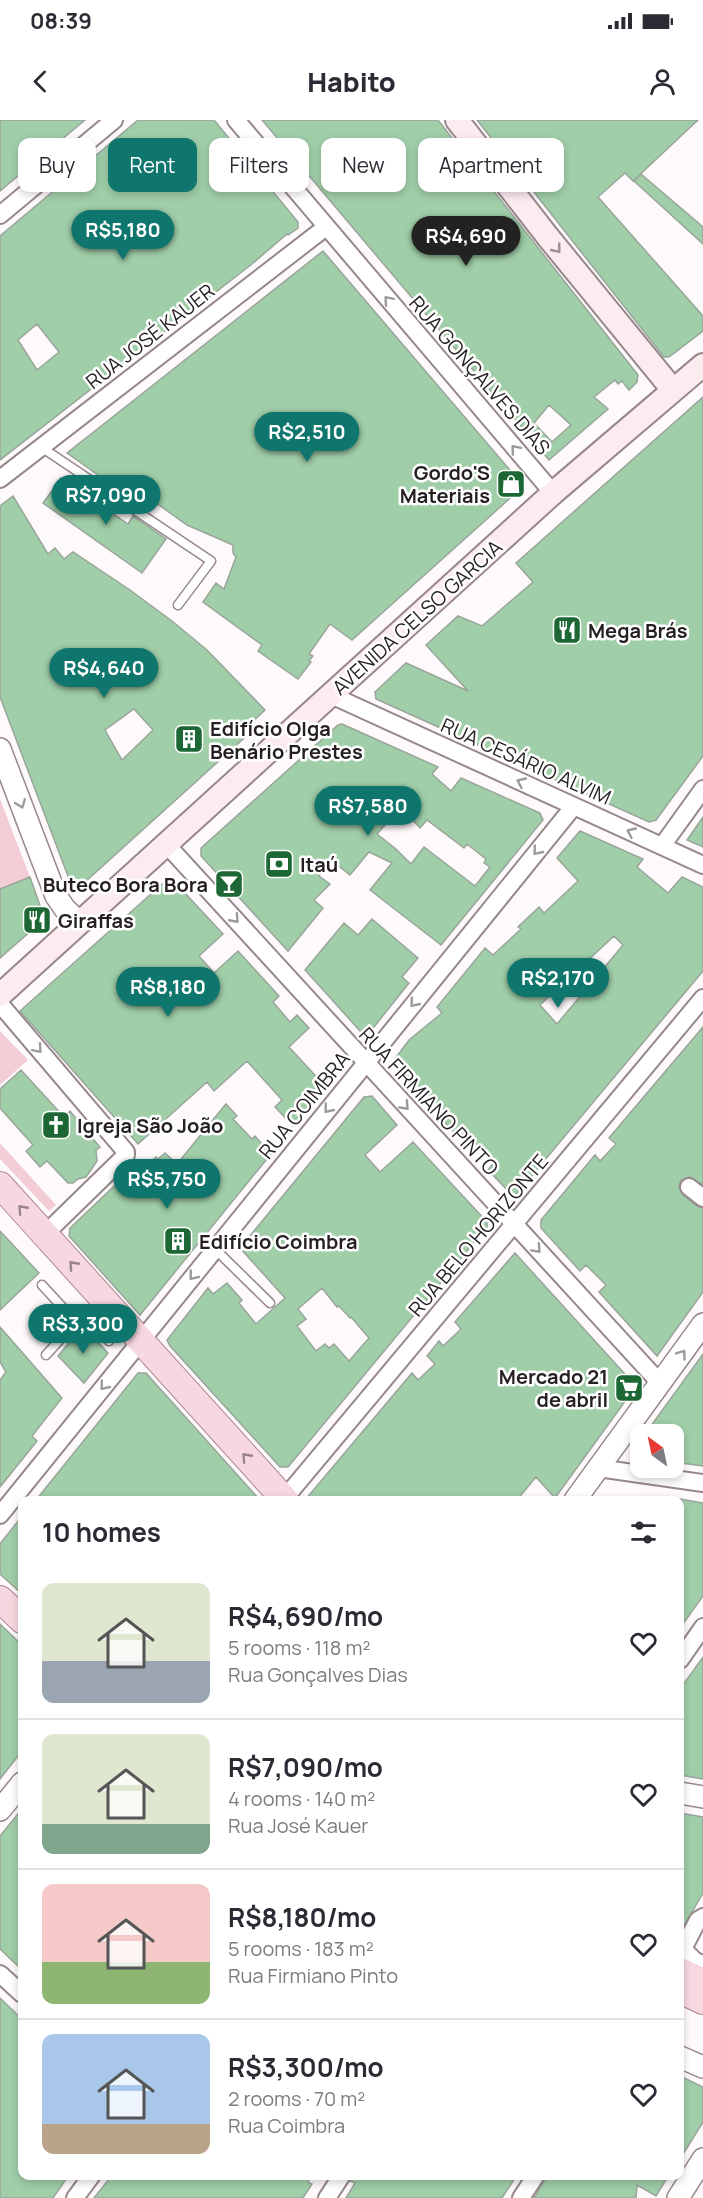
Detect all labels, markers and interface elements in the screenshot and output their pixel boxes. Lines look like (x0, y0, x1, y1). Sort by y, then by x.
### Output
text: 08:39 (30, 6, 92, 36)
text: Habito (307, 63, 396, 100)
icon: back (24, 65, 57, 98)
icon: person (646, 65, 679, 98)
chip: Buy (18, 138, 96, 192)
chip: Rent (108, 138, 197, 192)
chip: Filters (209, 138, 309, 192)
chip: New (321, 138, 406, 192)
chip: Apartment (418, 138, 564, 192)
pin: R$5,180 (68, 210, 178, 261)
text: R$5,180 (85, 216, 161, 243)
pin: R$4,690 (411, 216, 521, 267)
text: R$4,690 (425, 222, 507, 249)
one-way arrow (550, 242, 561, 253)
street label: RUA JOSÉ KAUER (80, 277, 220, 395)
street label: RUA GONÇALVES DIAS (404, 290, 556, 460)
one-way arrow (385, 296, 396, 307)
pin: R$2,510 (252, 412, 362, 463)
text: R$2,510 (268, 418, 346, 445)
one-way arrow (511, 445, 522, 456)
place label: Gordo'S Materiais (400, 459, 490, 509)
shop icon: Gordo'S Materiais (495, 468, 527, 500)
pin: R$7,090 (51, 475, 161, 526)
text: R$7,090 (66, 481, 146, 508)
street label: AVENIDA CELSO GARCIA (326, 533, 508, 701)
restaurant icon: Mega Brás (551, 614, 583, 646)
place label: Mega Brás (588, 617, 688, 644)
pin: R$4,640 (49, 648, 159, 699)
text: R$4,640 (63, 654, 145, 681)
street label: RUA CESÁRIO ALVIM (437, 711, 615, 811)
place label: Edifício Olga Benário Prestes (210, 715, 363, 765)
building icon: Edifício Olga Benário Prestes (173, 723, 205, 755)
one-way arrow (516, 777, 527, 789)
pin: R$7,580 (313, 786, 423, 837)
text: R$7,580 (328, 792, 408, 819)
one-way arrow (14, 798, 27, 808)
one-way arrow (626, 827, 637, 839)
one-way arrow (533, 844, 544, 855)
bank icon: Itaú (263, 848, 295, 880)
place label: Itaú (300, 851, 338, 878)
bar icon: Buteco Bora Bora (213, 868, 245, 900)
place label: Buteco Bora Bora (43, 871, 208, 898)
restaurant icon: Giraffas (21, 904, 53, 936)
place label: Giraffas (58, 907, 134, 934)
one-way arrow (228, 913, 239, 923)
pin: R$2,170 (503, 958, 613, 1009)
text: R$2,170 (521, 964, 595, 991)
pin: R$8,180 (113, 967, 223, 1018)
text: R$8,180 (130, 973, 206, 1000)
one-way arrow (411, 996, 422, 1007)
street label: RUA FIRMIANO PINTO (353, 1021, 505, 1181)
one-way arrow (31, 1042, 42, 1053)
street label: RUA COIMBRA (252, 1046, 356, 1164)
one-way arrow (398, 1099, 409, 1110)
one-way arrow (325, 1102, 336, 1113)
church icon: Igreja São João (40, 1109, 72, 1141)
place label: Igreja São João (77, 1112, 223, 1139)
street label: RUA BELO HORIZONTE (402, 1148, 554, 1322)
pin: R$5,750 (112, 1159, 222, 1210)
text: R$5,750 (127, 1165, 207, 1192)
one-way arrow (18, 1206, 29, 1216)
building icon: Edifício Coimbra (162, 1225, 194, 1257)
place label: Edifício Coimbra (199, 1228, 358, 1255)
one-way arrow (530, 1243, 541, 1253)
one-way arrow (69, 1261, 80, 1272)
one-way arrow (189, 1270, 200, 1281)
pin: R$3,300 (28, 1304, 138, 1355)
text: R$3,300 (42, 1310, 124, 1337)
one-way arrow (674, 1349, 685, 1360)
place label: Mercado 21 de abril (499, 1363, 608, 1413)
supermarket icon: Mercado 21 de abril (613, 1372, 645, 1404)
one-way arrow (100, 1379, 111, 1390)
north arrow (630, 1424, 684, 1478)
map controls (630, 1424, 684, 1478)
one-way arrow (242, 1453, 253, 1463)
text: 10 homes (42, 1514, 161, 1550)
icon: filters (627, 1516, 660, 1549)
text: R$4,690/mo (228, 1598, 383, 1634)
icon: home (90, 1607, 162, 1679)
icon: heart (627, 1627, 660, 1660)
text: 5 rooms · 118 m² (228, 1634, 370, 1661)
text: Rua Gonçalves Dias (228, 1661, 408, 1688)
text: R$7,090/mo (228, 1749, 383, 1785)
icon: home (90, 1758, 162, 1830)
icon: heart (627, 1778, 660, 1811)
text: 4 rooms · 140 m² (228, 1785, 375, 1812)
text: Rua José Kauer (228, 1812, 369, 1839)
text: R$8,180/mo (228, 1899, 376, 1935)
icon: home (90, 1908, 162, 1980)
icon: heart (627, 1928, 660, 1961)
text: 5 rooms · 183 m² (228, 1935, 374, 1962)
text: Rua Firmiano Pinto (228, 1962, 398, 1989)
text: R$3,300/mo (228, 2049, 384, 2085)
icon: home (90, 2058, 162, 2130)
icon: heart (627, 2078, 660, 2111)
text: 2 rooms · 70 m² (228, 2085, 365, 2112)
text: Rua Coimbra (228, 2112, 345, 2139)

